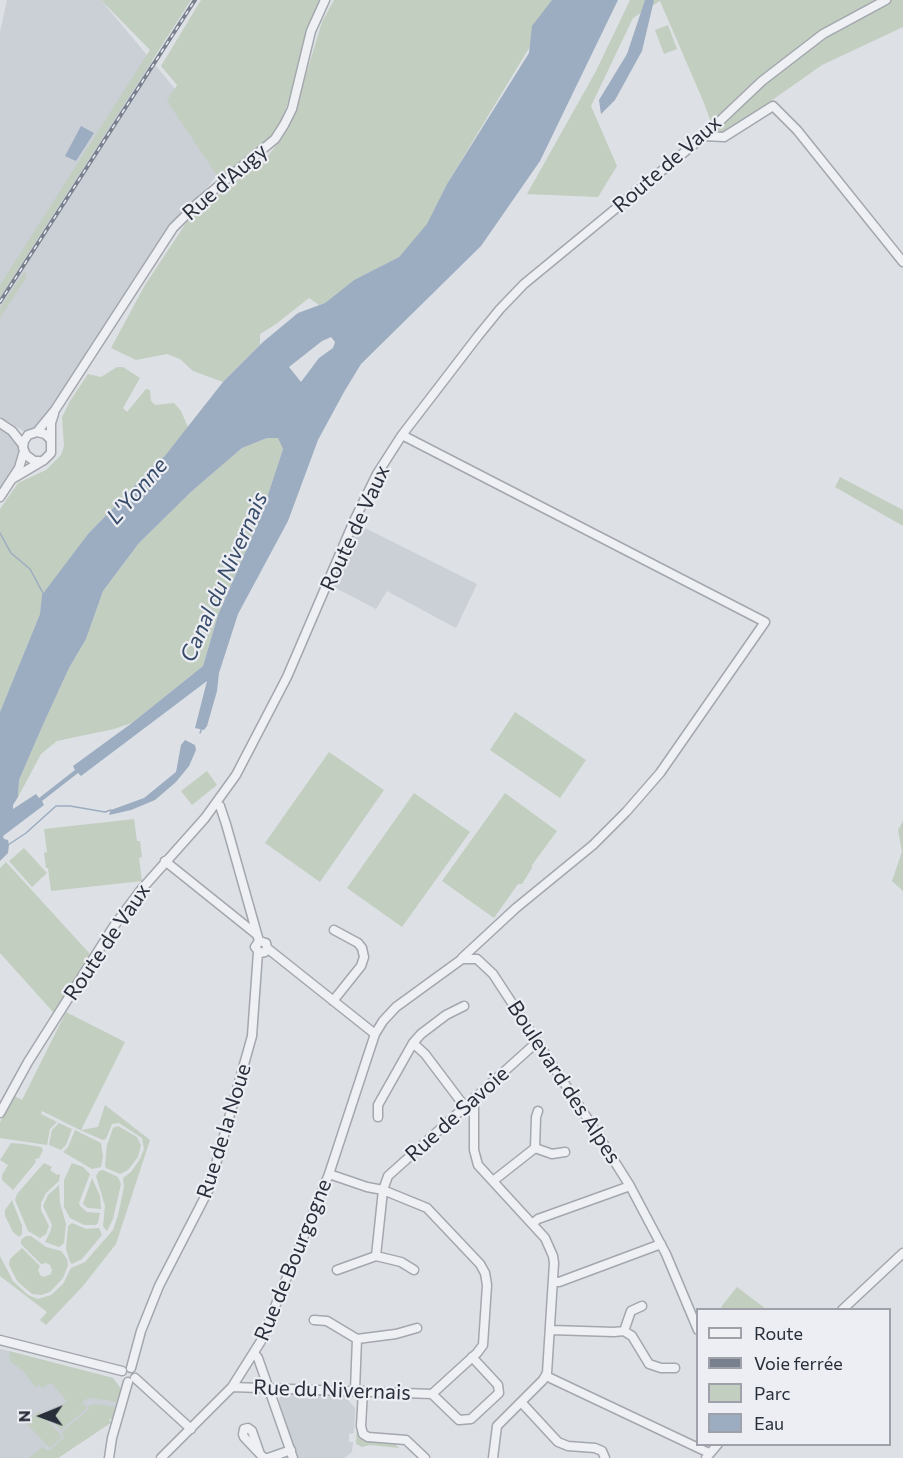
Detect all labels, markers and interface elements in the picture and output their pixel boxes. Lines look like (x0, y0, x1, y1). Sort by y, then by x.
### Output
street label: Route de Vaux (608, 110, 726, 218)
street label: Rue d'Augy (177, 138, 273, 226)
water label: L'Yonne (101, 452, 173, 530)
street label: Route de Vaux (315, 461, 395, 595)
water label: Canal du Nivernais (175, 488, 273, 666)
street label: Route de Vaux (59, 879, 155, 1005)
street label: Boulevard des Alpes (502, 996, 626, 1168)
street label: Rue de la Noue (192, 1061, 256, 1201)
street label: Rue de Savoie (400, 1061, 514, 1167)
street label: Rue de Bourgogne (249, 1175, 337, 1345)
legend (696, 1308, 891, 1446)
text: Route (754, 1322, 803, 1344)
text: Voie ferrée (754, 1352, 843, 1374)
street label: Rue du Nivernais (253, 1375, 411, 1405)
text: Parc (754, 1382, 791, 1404)
north arrow (12, 1386, 72, 1446)
text: N (14, 1410, 33, 1422)
text: Eau (754, 1412, 784, 1434)

